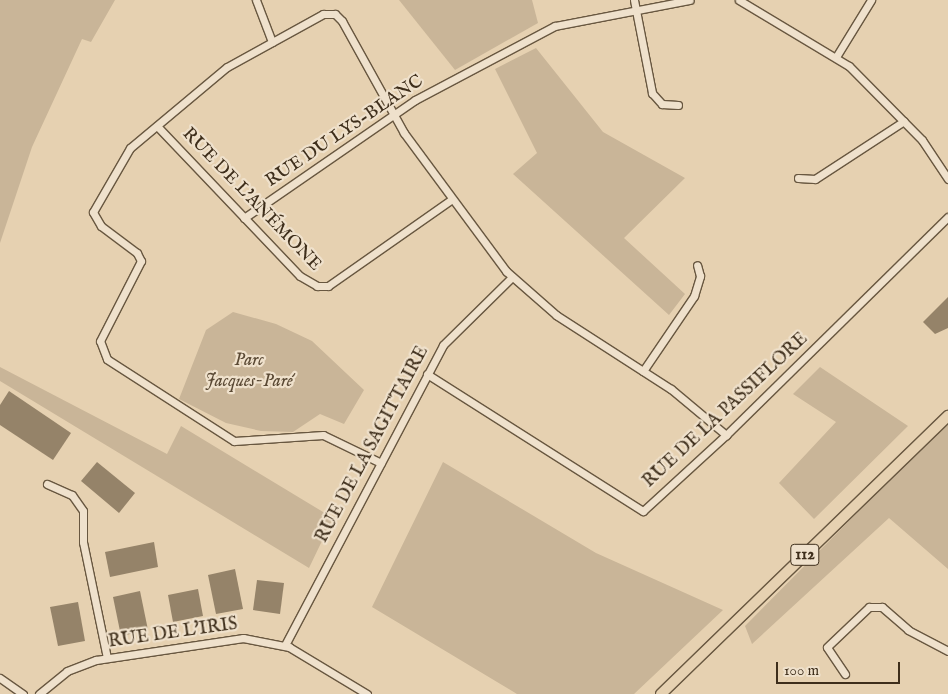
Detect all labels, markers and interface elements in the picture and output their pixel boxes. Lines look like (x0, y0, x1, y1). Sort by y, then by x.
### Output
street label: RUE DU LYS-BLANC (262, 71, 428, 193)
street label: RUE DE L'ANÉMONE (177, 124, 325, 276)
street label: RUE DE LA PASSIFLORE (639, 329, 813, 493)
street label: RUE DE LA SAGITTAIRE (312, 343, 434, 547)
park label: Parc Jacques-Paré (205, 351, 293, 394)
road number: 112 (790, 542, 820, 568)
street label: RUE DE L'IRIS (107, 614, 239, 654)
scale bar (778, 652, 902, 684)
text: 100 m (784, 661, 819, 680)

